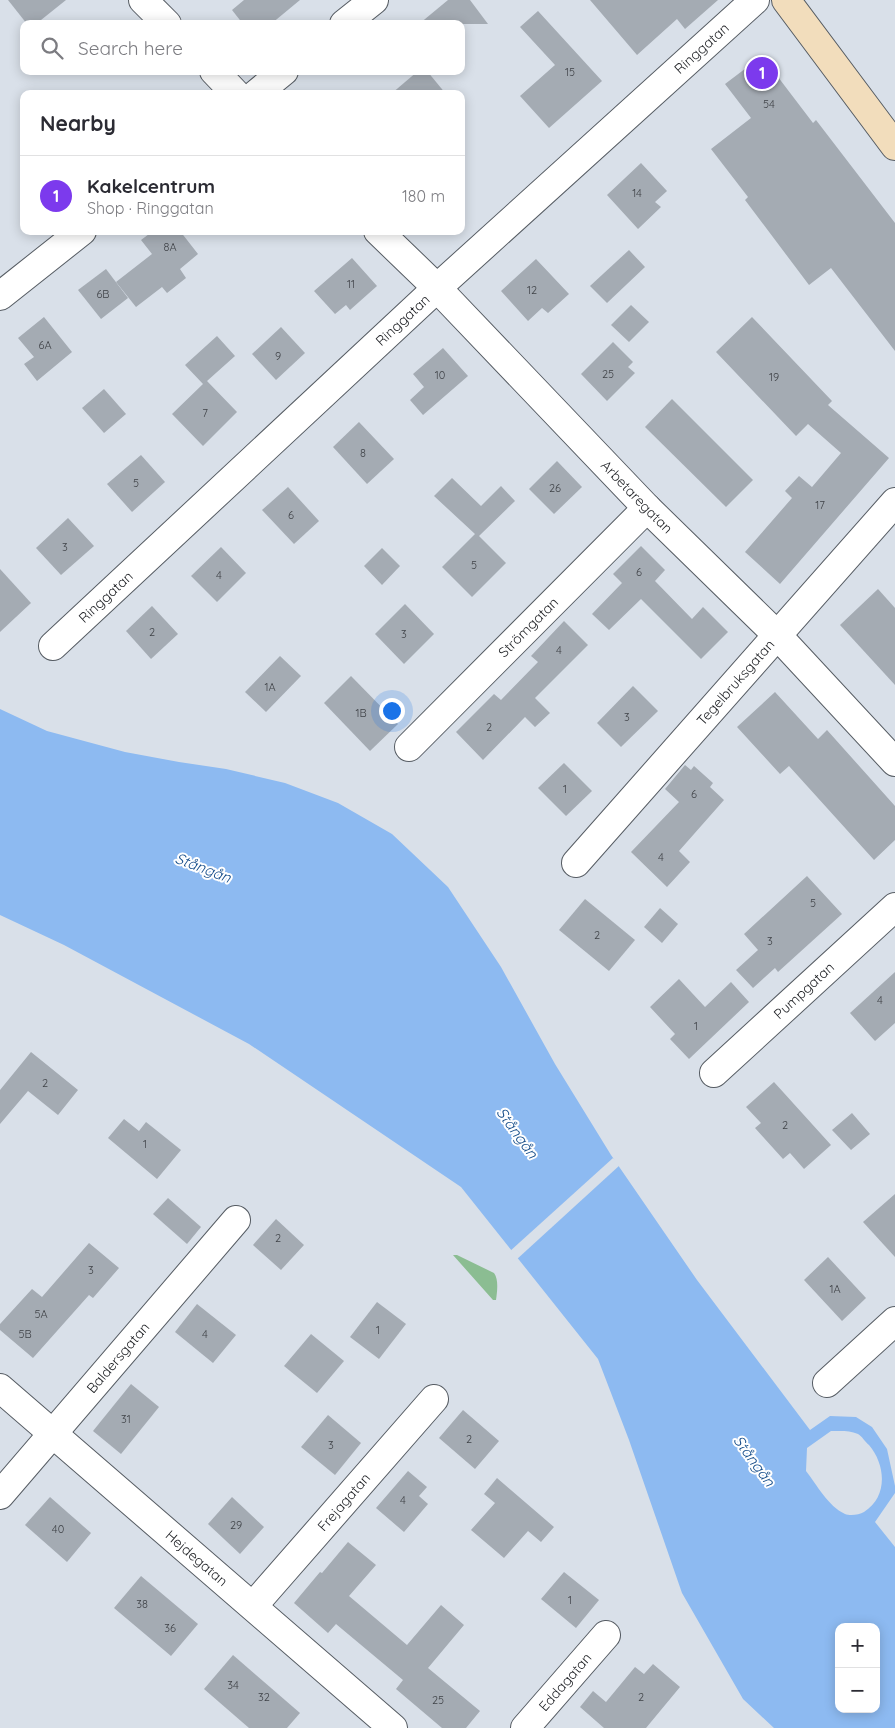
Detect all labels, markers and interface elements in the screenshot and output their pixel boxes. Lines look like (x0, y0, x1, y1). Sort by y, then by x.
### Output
street label: Ringgatan (670, 19, 733, 78)
search box (20, 20, 465, 75)
icon: search (38, 34, 66, 62)
text: Search here (78, 36, 183, 60)
pin: 1 (746, 54, 778, 92)
house number: 15 (565, 65, 575, 79)
house number: 54 (763, 97, 775, 111)
text: Nearby (40, 110, 116, 136)
text: Kakelcentrum (87, 174, 215, 198)
text: 1 (53, 186, 59, 206)
text: 180 m (402, 186, 445, 206)
house number: 14 (632, 186, 642, 200)
text: Shop · Ringgatan (87, 198, 214, 218)
house number: 8A (163, 240, 177, 254)
house number: 11 (347, 277, 355, 291)
house number: 12 (527, 283, 537, 297)
house number: 6B (96, 287, 110, 301)
street label: Ringgatan (372, 290, 434, 350)
house number: 6A (38, 338, 52, 352)
house number: 9 (275, 349, 281, 363)
house number: 25 (602, 367, 614, 381)
house number: 10 (435, 368, 445, 382)
house number: 19 (769, 370, 779, 384)
house number: 7 (202, 406, 208, 420)
house number: 8 (360, 446, 366, 460)
street label: Arbetaregatan (597, 456, 677, 537)
house number: 5 (133, 476, 139, 490)
house number: 26 (549, 481, 561, 495)
house number: 17 (815, 498, 825, 512)
house number: 6 (288, 508, 294, 522)
house number: 3 (62, 540, 68, 554)
house number: 5 (471, 558, 477, 572)
house number: 6 (636, 565, 642, 579)
street label: Ringgatan (75, 567, 137, 627)
house number: 4 (216, 568, 222, 582)
street label: Strömgatan (494, 593, 562, 661)
house number: 2 (149, 625, 155, 639)
house number: 3 (401, 627, 407, 641)
street label: Tegelbruksgatan (693, 636, 778, 729)
house number: 4 (556, 643, 562, 657)
house number: 1A (264, 680, 276, 694)
your location (379, 698, 405, 724)
house number: 1B (355, 706, 367, 720)
house number: 3 (624, 710, 630, 724)
house number: 2 (486, 720, 492, 734)
house number: 1 (563, 782, 567, 796)
house number: 6 (691, 787, 697, 801)
water label: Stångån (173, 848, 234, 887)
house number: 4 (658, 850, 664, 864)
house number: 5 (810, 896, 816, 910)
house number: 2 (594, 928, 600, 942)
house number: 3 (767, 934, 773, 948)
street label: Pumpgatan (770, 958, 838, 1023)
house number: 4 (877, 993, 883, 1007)
house number: 1 (694, 1019, 698, 1033)
house number: 2 (42, 1076, 48, 1090)
water label: Stångån (493, 1104, 542, 1162)
house number: 2 (782, 1118, 788, 1132)
house number: 1 (143, 1137, 147, 1151)
house number: 2 (275, 1231, 281, 1245)
house number: 3 (88, 1263, 94, 1277)
house number: 1A (829, 1282, 841, 1296)
house number: 5A (34, 1307, 48, 1321)
street label: Baldersgatan (83, 1319, 153, 1397)
house number: 1 (376, 1323, 380, 1337)
house number: 5B (18, 1327, 32, 1341)
house number: 4 (202, 1327, 208, 1341)
house number: 31 (121, 1412, 131, 1426)
house number: 2 (466, 1432, 472, 1446)
water label: Stångån (730, 1432, 779, 1490)
house number: 3 (328, 1438, 334, 1452)
street label: Frejagatan (314, 1469, 374, 1535)
house number: 4 (400, 1493, 406, 1507)
house number: 29 (230, 1518, 242, 1532)
house number: 40 (52, 1522, 64, 1536)
street label: Hejdegatan (162, 1526, 231, 1590)
house number: 1 (568, 1593, 572, 1607)
house number: 38 (136, 1597, 148, 1611)
house number: 36 (164, 1621, 176, 1635)
map controls (835, 1623, 880, 1713)
button: + (835, 1623, 880, 1668)
street label: Eddagatan (535, 1649, 595, 1715)
button: − (835, 1668, 880, 1713)
house number: 34 (227, 1678, 239, 1692)
house number: 32 (258, 1690, 270, 1704)
house number: 2 (638, 1690, 644, 1704)
house number: 25 (432, 1693, 444, 1707)

